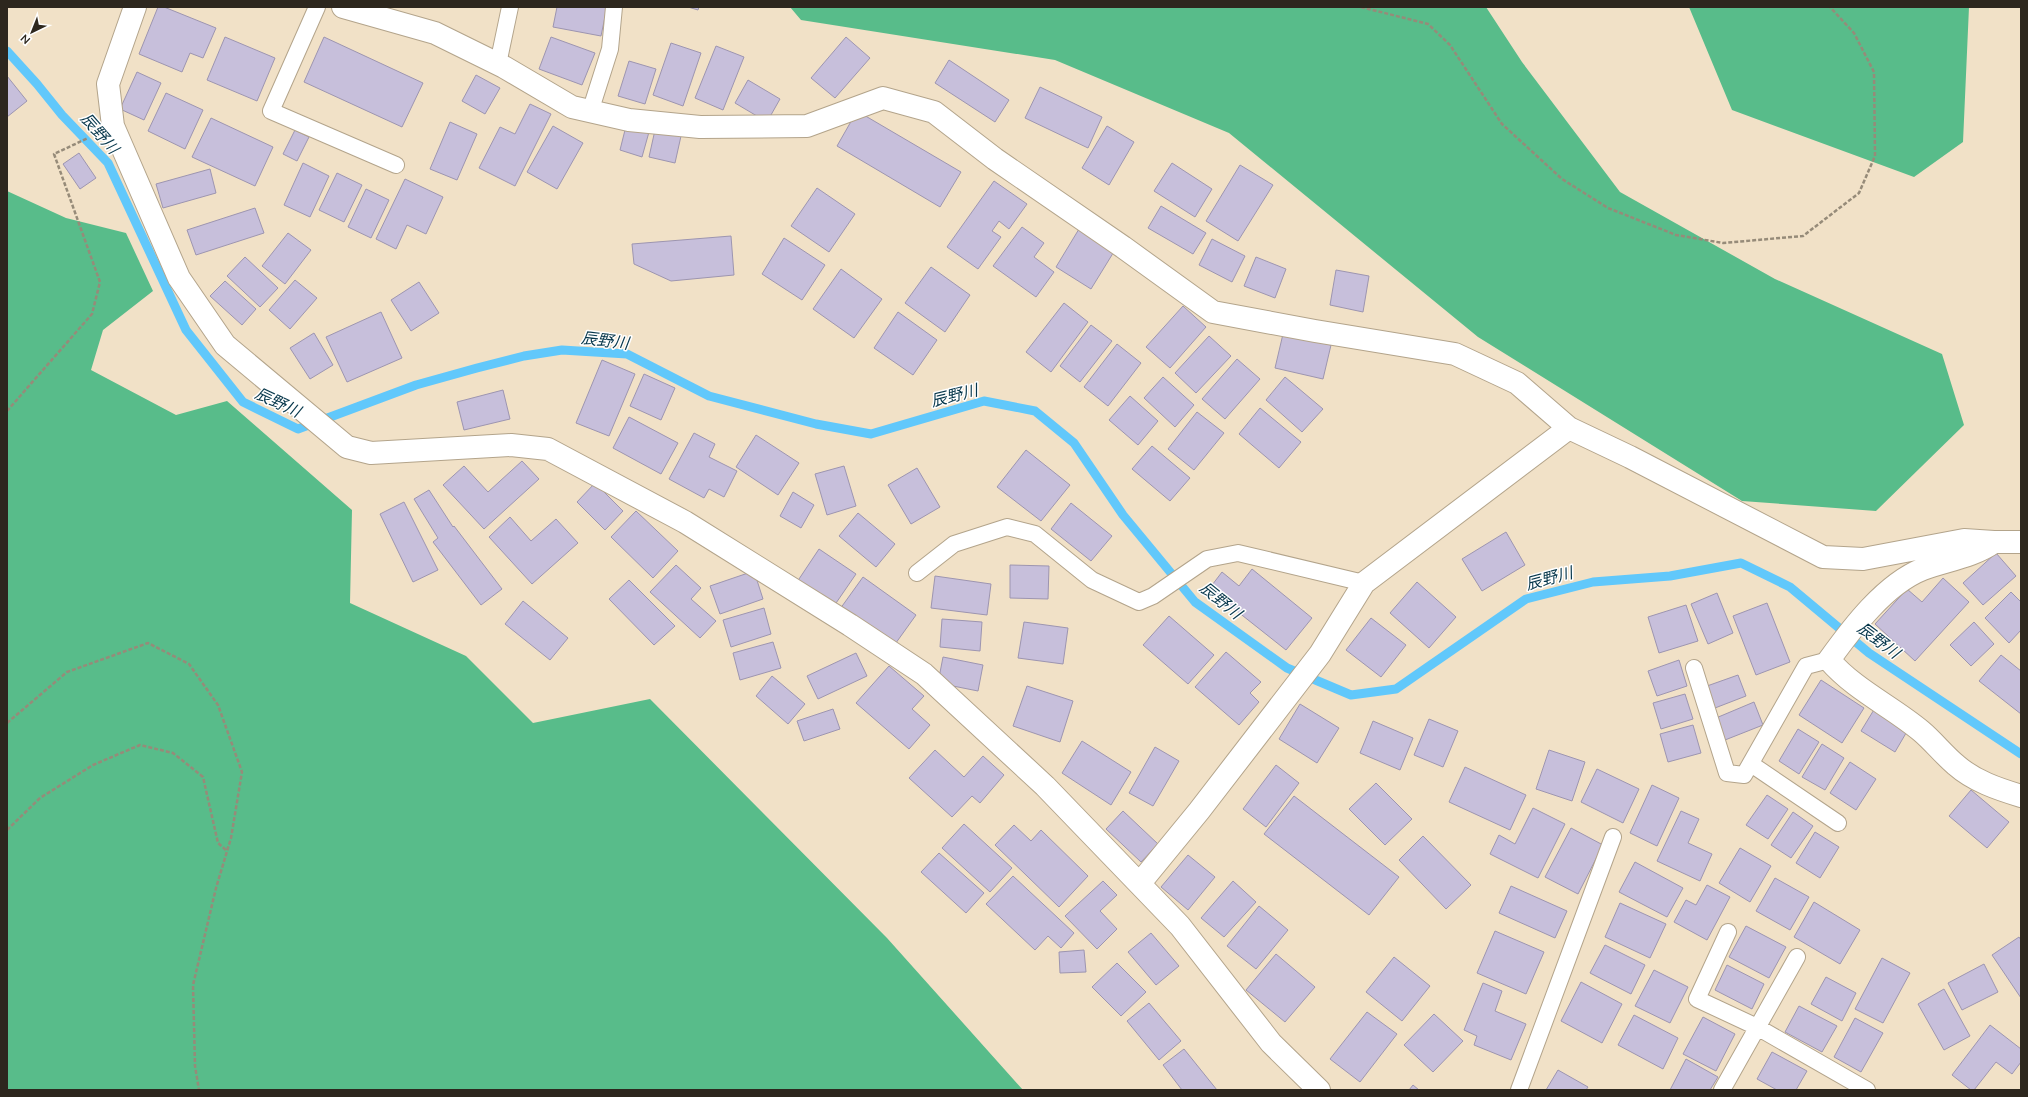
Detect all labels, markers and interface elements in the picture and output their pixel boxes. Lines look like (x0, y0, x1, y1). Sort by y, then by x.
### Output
north arrow (12, 12, 52, 52)
text: N (17, 31, 33, 47)
water label: 辰野川 (77, 108, 125, 159)
water label: 辰野川 (580, 327, 632, 353)
water label: 辰野川 (928, 379, 982, 411)
water label: 辰野川 (252, 383, 306, 422)
water label: 辰野川 (1523, 562, 1577, 594)
water label: 辰野川 (1196, 577, 1247, 624)
water label: 辰野川 (1854, 618, 1906, 664)

